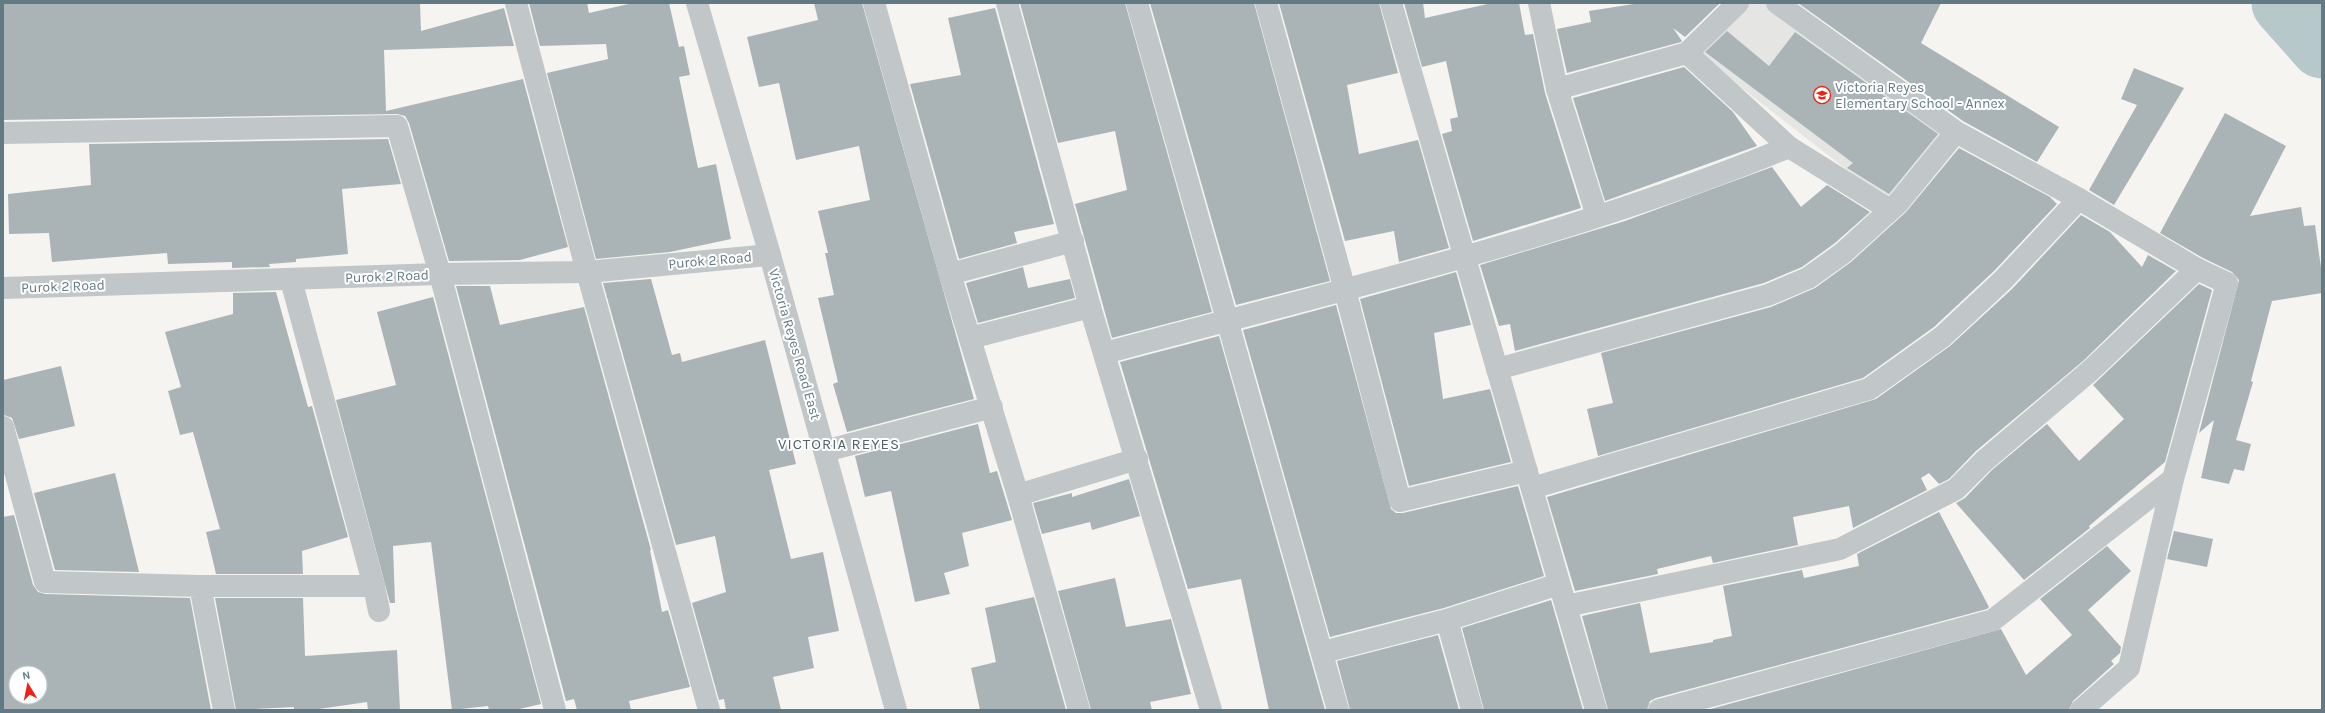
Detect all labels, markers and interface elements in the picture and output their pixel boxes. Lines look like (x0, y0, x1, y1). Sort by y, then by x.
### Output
place label: Victoria Reyes Elementary School - Annex (1835, 79, 2005, 112)
school or university icon: Victoria Reyes Elementary School - Annex (1812, 85, 1832, 105)
street label: Purok 2 Road (668, 248, 753, 273)
street label: Purok 2 Road (345, 267, 429, 286)
street label: Victoria Reyes Road East (765, 267, 824, 422)
street label: Purok 2 Road (21, 277, 105, 296)
district label: VICTORIA REYES (778, 435, 900, 453)
north arrow (8, 665, 48, 705)
text: N (21, 669, 31, 683)

